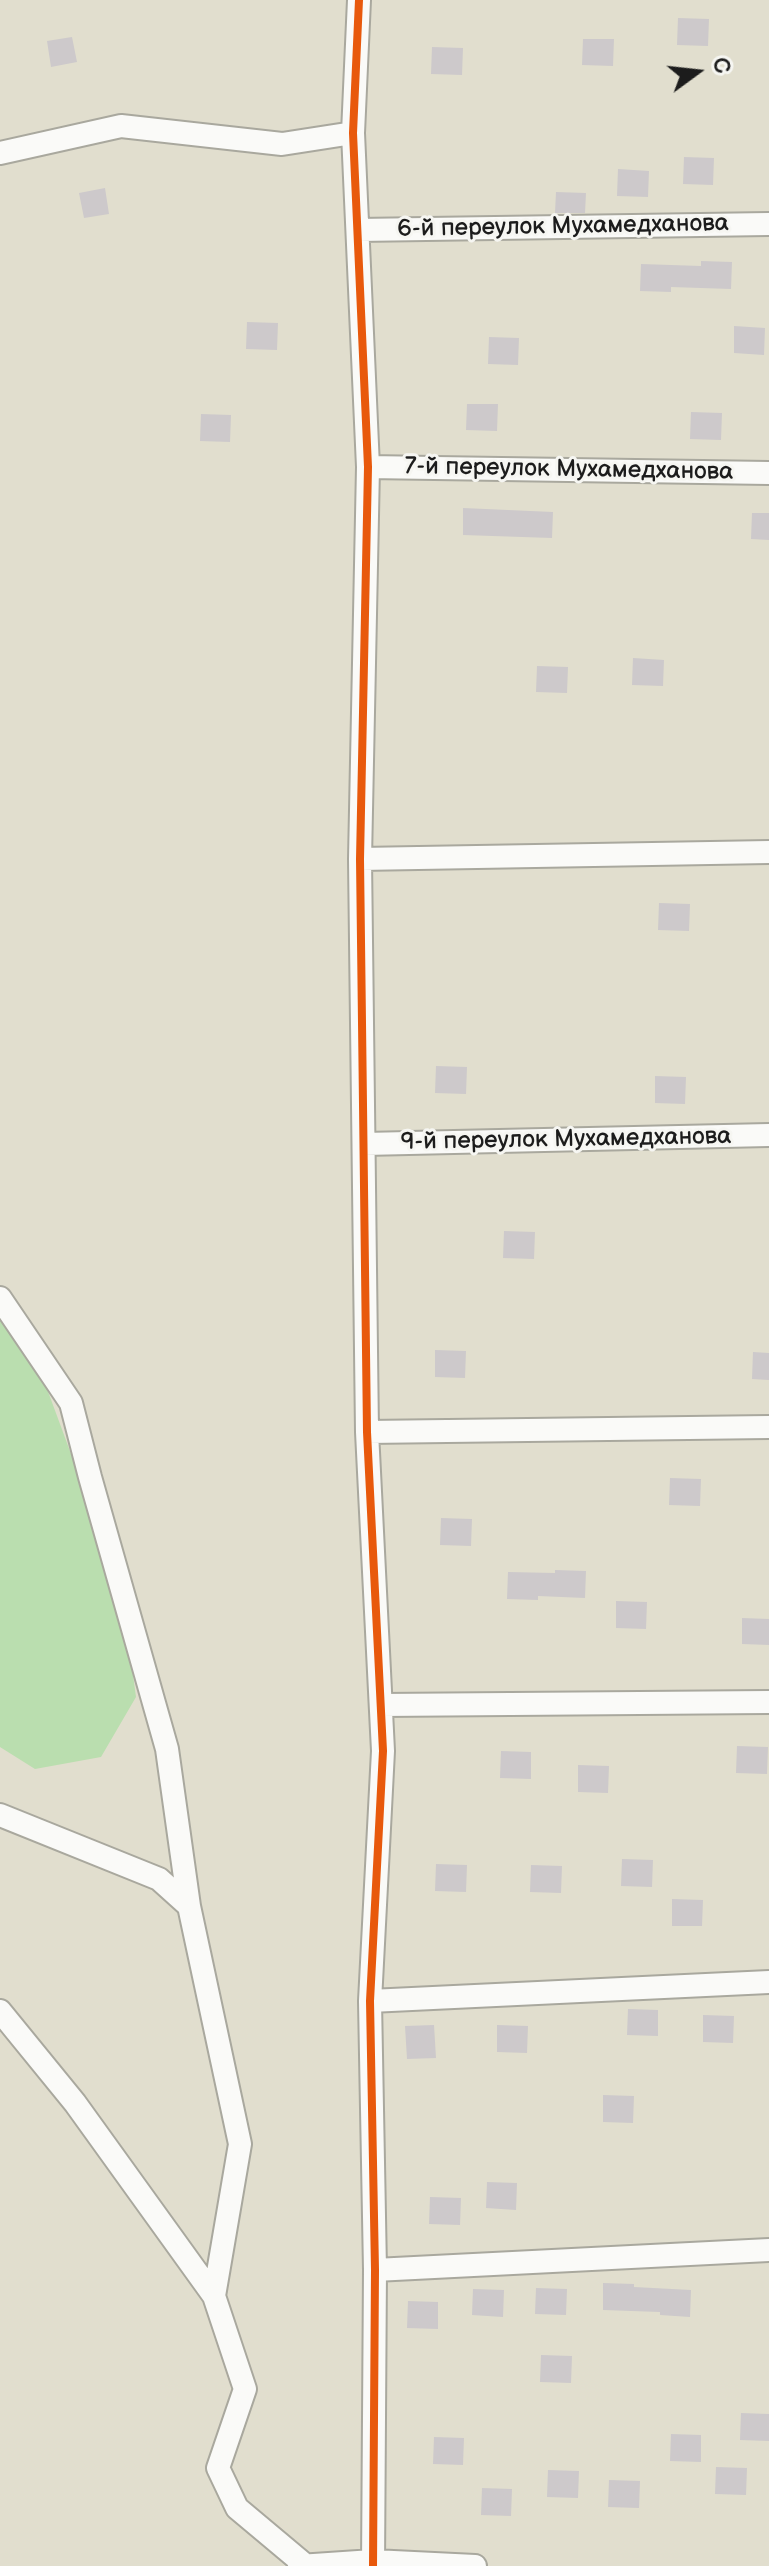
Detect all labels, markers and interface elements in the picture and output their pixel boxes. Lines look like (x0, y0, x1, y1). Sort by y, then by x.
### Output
north arrow (657, 32, 737, 112)
text: С (706, 55, 736, 77)
street label: 6-й переулок Мухамедханова (397, 210, 729, 244)
street label: 7-й переулок Мухамедханова (404, 453, 734, 487)
street label: 9-й переулок Мухамедханова (400, 1123, 732, 1157)

